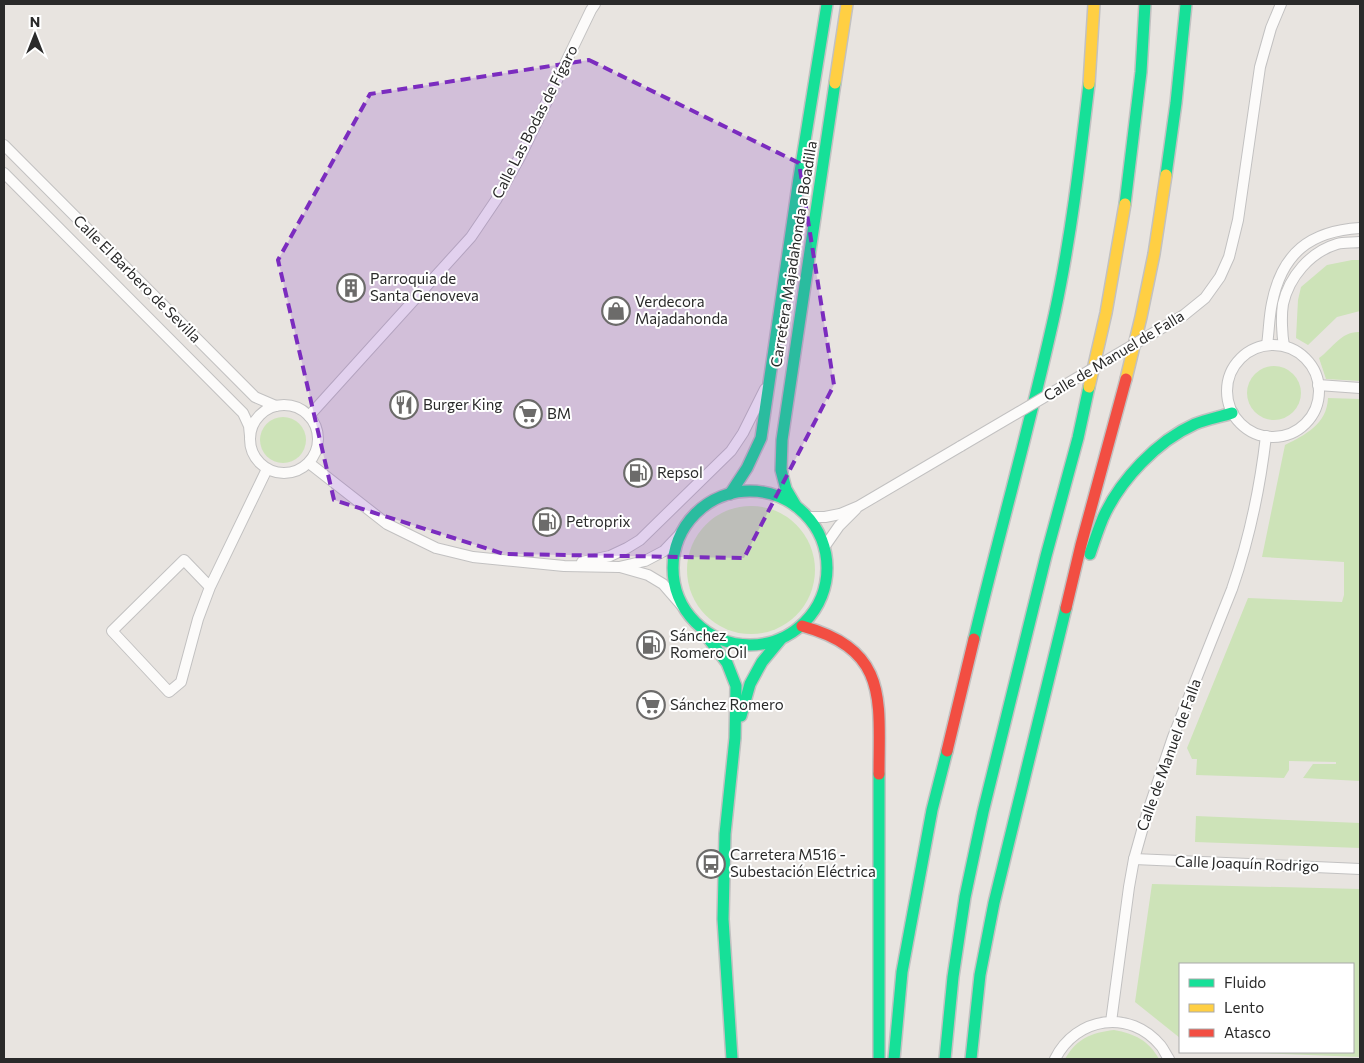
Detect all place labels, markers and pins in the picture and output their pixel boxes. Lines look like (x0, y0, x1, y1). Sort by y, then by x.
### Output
place label: Parroquia de Santa Genoveva (370, 269, 479, 304)
building icon: Parroquia de Santa Genoveva (336, 273, 366, 303)
place label: Verdecora Majadahonda (635, 292, 728, 327)
shop icon: Verdecora Majadahonda (601, 296, 631, 326)
restaurant icon: Burger King (389, 390, 419, 420)
place label: Burger King (423, 395, 502, 413)
supermarket icon: BM (513, 399, 543, 429)
place label: BM (547, 404, 571, 422)
fuel station icon: Repsol (623, 458, 653, 488)
place label: Repsol (657, 463, 703, 481)
fuel station icon: Petroprix (532, 507, 562, 537)
place label: Petroprix (566, 512, 631, 530)
place label: Sánchez Romero Oil (670, 626, 747, 661)
fuel station icon: Sánchez Romero Oil (636, 630, 666, 660)
supermarket icon: Sánchez Romero (636, 690, 666, 720)
place label: Sánchez Romero (670, 695, 784, 713)
place label: Carretera M516 - Subestación Eléctrica (730, 845, 876, 880)
bus stop icon: Carretera M516 - Subestación Eléctrica (696, 849, 726, 879)

